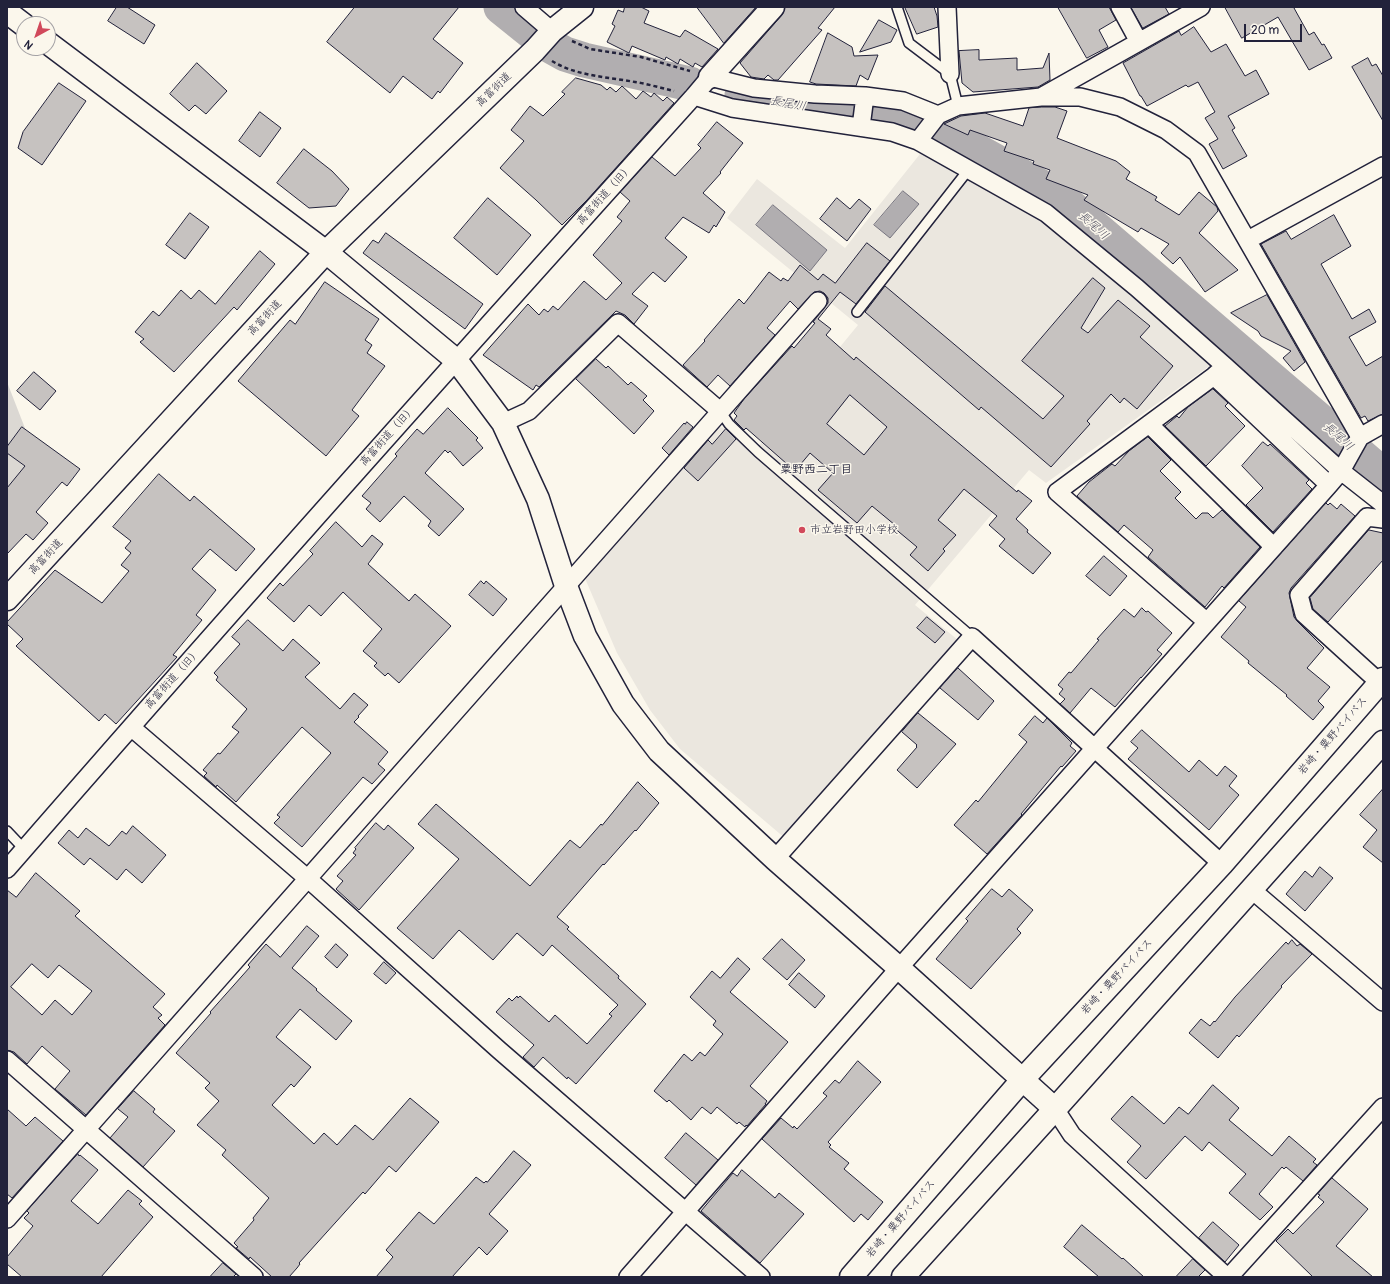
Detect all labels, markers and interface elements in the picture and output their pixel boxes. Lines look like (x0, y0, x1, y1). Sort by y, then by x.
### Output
north arrow (16, 16, 56, 56)
scale bar (1246, 16, 1304, 42)
text: 20 m (1251, 23, 1279, 38)
text: N (22, 37, 36, 52)
street label: 高富街道 (474, 70, 514, 110)
water label: 長尾川 (769, 94, 807, 114)
street label: 高富街道（旧） (574, 162, 636, 228)
water label: 長尾川 (1075, 209, 1111, 243)
street label: 高富街道 (245, 297, 285, 339)
street label: 高富街道（旧） (357, 403, 419, 469)
water label: 長尾川 (1320, 420, 1356, 454)
district label: 粟野西二丁目 (780, 463, 852, 477)
place label: 市立岩野田小学校 (810, 523, 898, 537)
marker: 市立岩野田小学校 (797, 525, 807, 535)
street label: 高富街道 (26, 536, 66, 578)
street label: 高富街道（旧） (142, 646, 204, 712)
street label: 岩崎・粟野バイパス (1296, 694, 1370, 778)
street label: 岩崎・粟野バイパス (1078, 936, 1156, 1018)
street label: 岩崎・粟野バイパス (864, 1177, 938, 1261)

